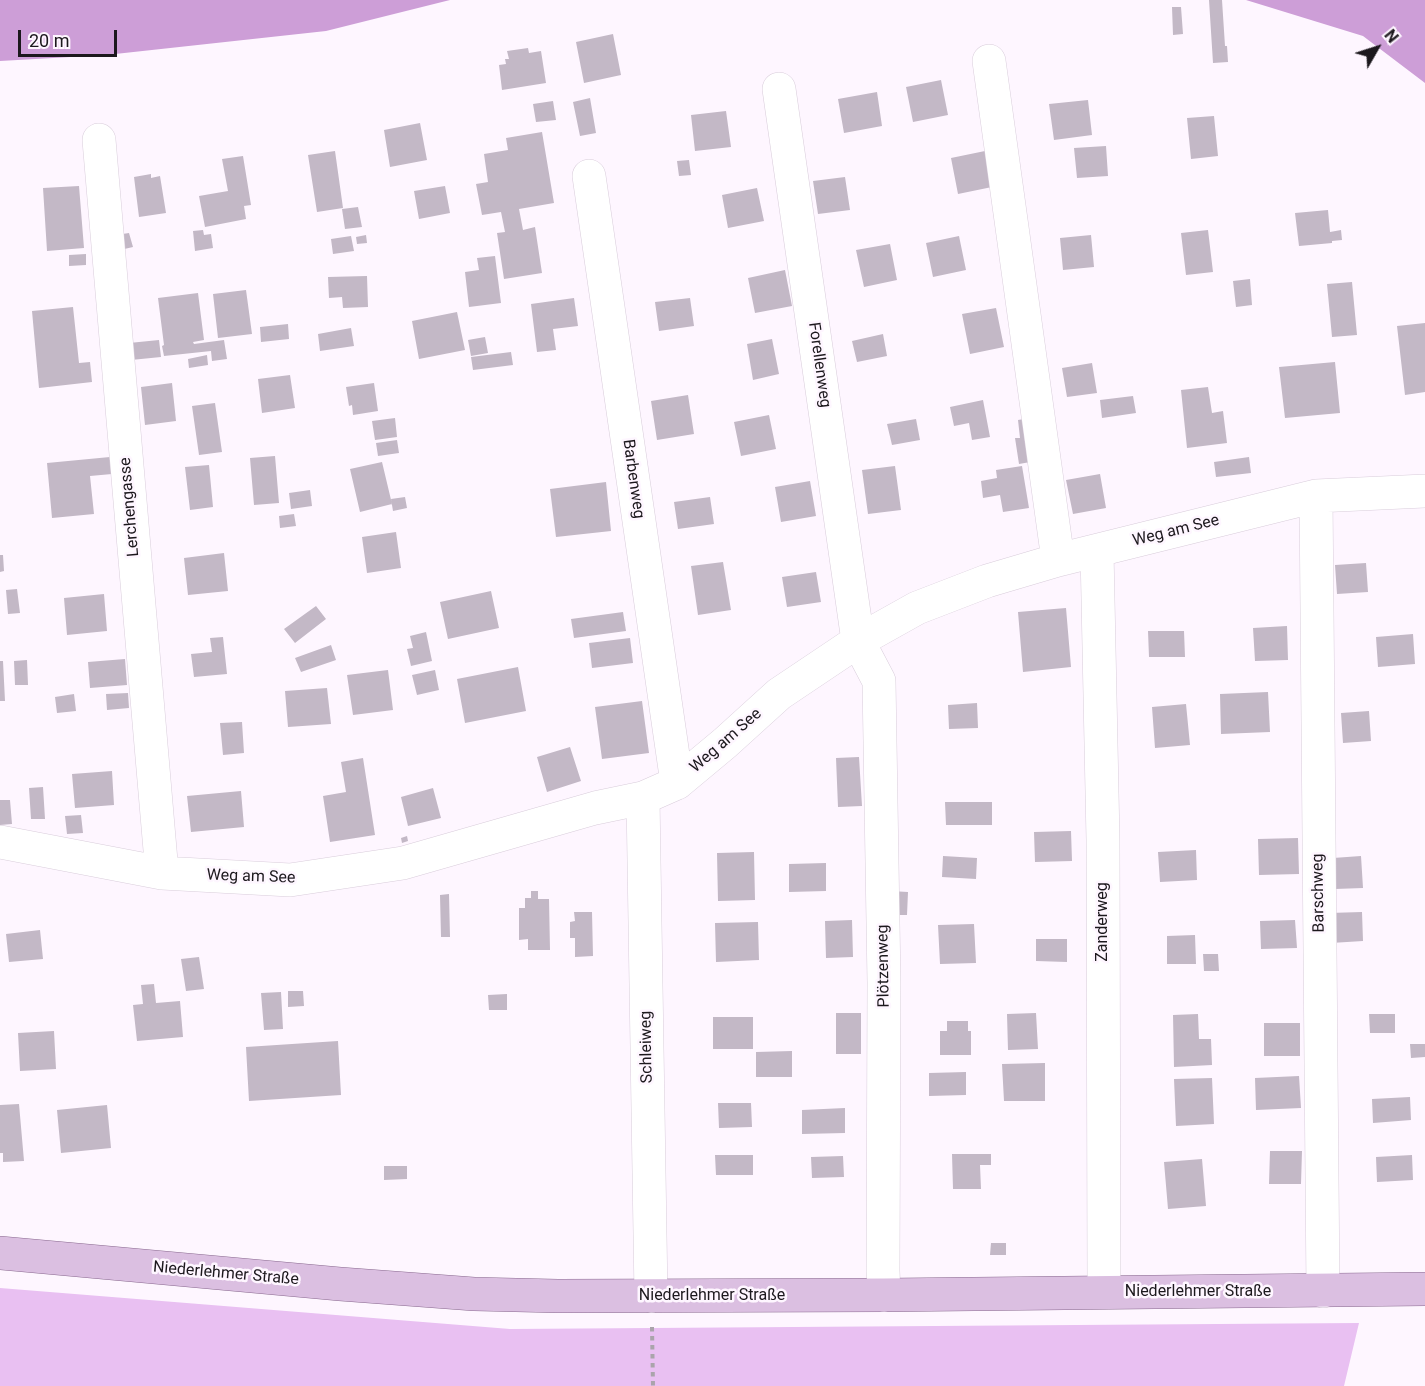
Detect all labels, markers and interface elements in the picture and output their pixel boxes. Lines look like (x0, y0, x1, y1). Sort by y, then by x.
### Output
scale bar (21, 18, 120, 56)
north arrow (1347, 18, 1407, 78)
text: N (1380, 26, 1402, 47)
text: 20 m (29, 30, 69, 51)
street label: Forellenweg (803, 321, 835, 409)
street label: Barbenweg (618, 438, 648, 520)
street label: Lerchengasse (116, 457, 144, 557)
street label: Weg am See (1131, 511, 1221, 551)
street label: Weg am See (686, 705, 766, 777)
street label: Barschweg (1309, 853, 1329, 933)
street label: Weg am See (206, 866, 296, 888)
street label: Zanderweg (1093, 882, 1113, 962)
street label: Plötzenweg (874, 924, 894, 1008)
street label: Schleiweg (637, 1011, 657, 1083)
street label: Niederlehmer Straße (152, 1258, 300, 1290)
street label: Niederlehmer Straße (1125, 1282, 1271, 1302)
street label: Niederlehmer Straße (639, 1286, 785, 1306)

